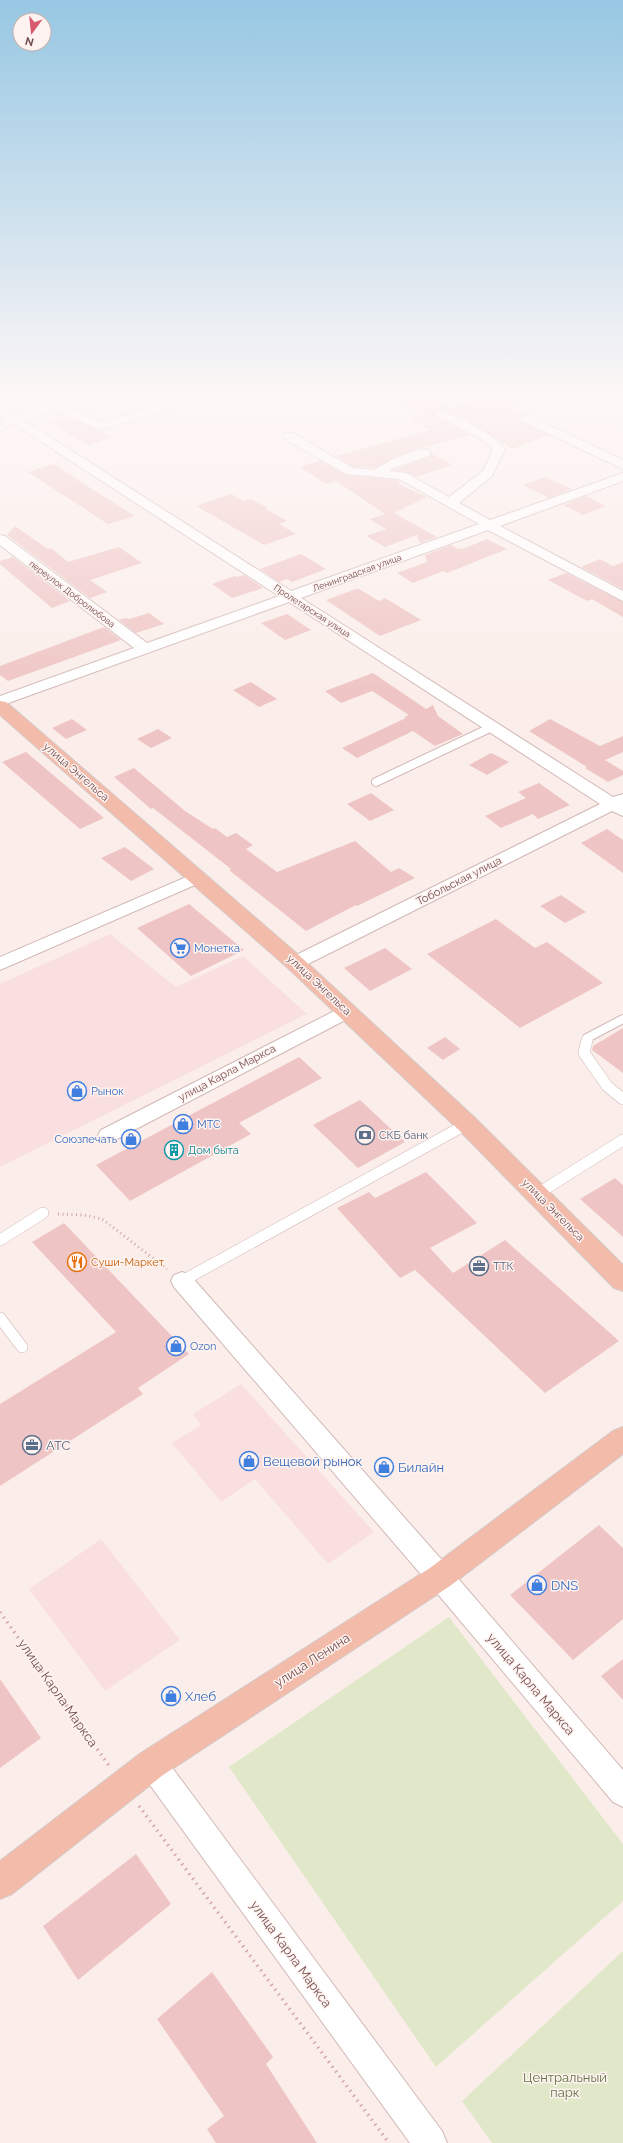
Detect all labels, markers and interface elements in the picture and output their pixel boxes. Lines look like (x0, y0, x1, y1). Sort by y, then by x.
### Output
north arrow (12, 12, 52, 52)
text: N (24, 34, 35, 49)
street label: Ленинградская улица (311, 552, 403, 594)
street label: переулок Добролюбова (27, 559, 117, 630)
street label: Пролетарская улица (272, 583, 352, 640)
street label: улица Энгельса (41, 740, 111, 804)
street label: Тобольская улица (414, 854, 504, 908)
supermarket icon: Монетка (169, 937, 191, 959)
place label: Монетка (194, 942, 240, 955)
street label: улица Энгельса (284, 952, 354, 1018)
street label: улица Карла Маркса (176, 1042, 278, 1104)
shop icon: Рынок (66, 1080, 88, 1102)
place label: Рынок (91, 1085, 124, 1098)
shop icon: МТС (172, 1113, 194, 1135)
place label: МТС (197, 1118, 221, 1131)
bank icon: СКБ банк (354, 1124, 376, 1146)
shop icon: Союзпечать (120, 1128, 142, 1150)
place label: СКБ банк (379, 1129, 429, 1142)
place label: Союзпечать (54, 1133, 118, 1146)
building icon: Дом быта (163, 1139, 185, 1161)
place label: Дом быта (188, 1144, 239, 1157)
street label: улица Энгельса (519, 1176, 587, 1244)
restaurant icon: Суши-Маркет (66, 1251, 88, 1273)
office icon: ТТК (468, 1255, 490, 1277)
place label: Суши-Маркет (91, 1256, 165, 1269)
place label: ТТК (493, 1260, 513, 1273)
shop icon: Ozon (165, 1335, 187, 1357)
place label: Ozon (190, 1340, 217, 1353)
office icon: АТС (21, 1434, 43, 1456)
place label: АТС (46, 1438, 71, 1453)
shop icon: Вещевой рынок (238, 1450, 260, 1472)
place label: Вещевой рынок (263, 1454, 362, 1469)
shop icon: Билайн (373, 1456, 395, 1478)
place label: Билайн (398, 1460, 444, 1475)
shop icon: DNS (526, 1574, 548, 1596)
place label: DNS (551, 1578, 578, 1593)
street label: улица Ленина (271, 1630, 353, 1690)
street label: улица Карла Маркса (484, 1630, 578, 1738)
street label: улица Карла Маркса (15, 1636, 101, 1750)
shop icon: Хлеб (160, 1685, 182, 1707)
place label: Хлеб (185, 1689, 216, 1704)
street label: улица Карла Маркса (247, 1898, 335, 2010)
park label: Центральный парк (523, 2070, 607, 2100)

